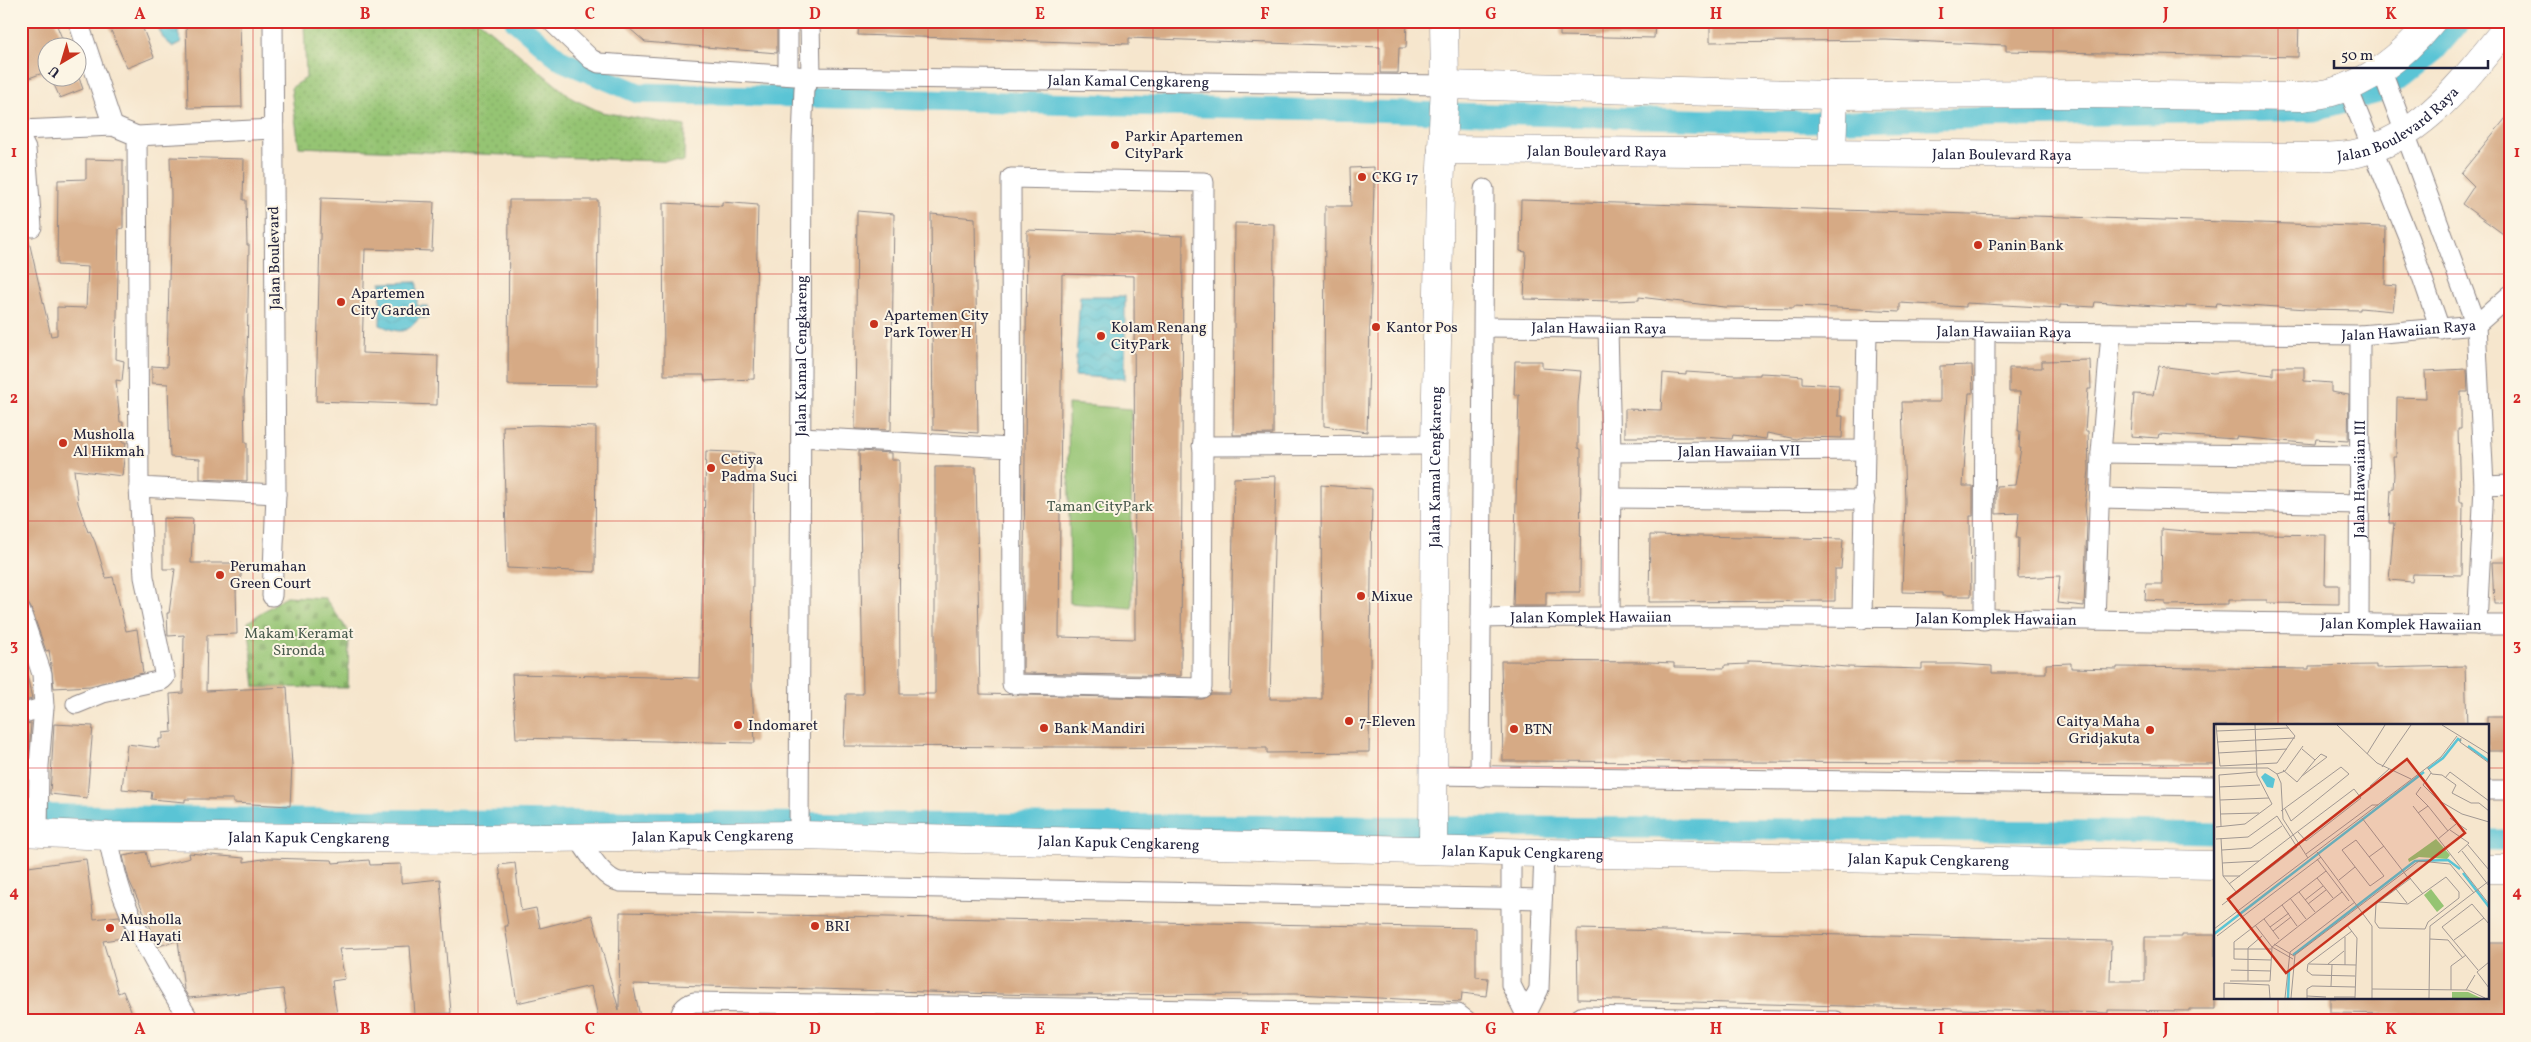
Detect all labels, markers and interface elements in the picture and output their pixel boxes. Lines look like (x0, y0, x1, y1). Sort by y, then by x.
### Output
text: A (134, 4, 146, 26)
text: B (360, 4, 371, 26)
text: C (585, 4, 595, 26)
text: D (809, 4, 821, 26)
text: E (1035, 4, 1045, 26)
text: F (1260, 4, 1270, 26)
text: G (1485, 4, 1497, 26)
text: H (1710, 4, 1722, 26)
text: I (1938, 4, 1944, 26)
text: J (2162, 4, 2169, 26)
text: K (2385, 4, 2397, 26)
north arrow (38, 38, 88, 88)
scale bar (2334, 38, 2487, 70)
text: 50 m (2341, 46, 2373, 67)
text: U (45, 60, 65, 82)
street label: Jalan Kamal Cengkareng (1047, 71, 1210, 94)
street label: Jalan Boulevard Raya (2336, 83, 2464, 168)
place label: Parkir Apartemen CityPark (1125, 127, 1243, 165)
marker: Parkir Apartemen CityPark (1109, 139, 1121, 151)
text: 1 (11, 142, 17, 164)
street label: Jalan Boulevard Raya (1527, 142, 1667, 164)
text: 1 (2514, 142, 2520, 164)
street label: Jalan Boulevard Raya (1932, 145, 2072, 167)
place label: CKG 17 (1372, 168, 1419, 189)
marker: CKG 17 (1356, 171, 1368, 183)
street label: Jalan Boulevard (264, 206, 287, 310)
place label: Panin Bank (1988, 236, 2064, 257)
marker: Panin Bank (1972, 239, 1984, 251)
street label: Jalan Kamal Cengkareng (792, 275, 813, 437)
place label: Apartemen City Garden (351, 284, 431, 322)
marker: Apartemen City Garden (335, 296, 347, 308)
place label: Apartemen City Park Tower H (884, 306, 989, 344)
street label: Jalan Hawaiian Raya (2341, 316, 2477, 347)
marker: Apartemen City Park Tower H (868, 318, 880, 330)
place label: Kolam Renang CityPark (1111, 318, 1207, 356)
place label: Kantor Pos (1386, 318, 1458, 339)
street label: Jalan Hawaiian Raya (1531, 318, 1667, 341)
marker: Kantor Pos (1370, 321, 1382, 333)
street label: Jalan Hawaiian Raya (1936, 322, 2072, 344)
marker: Kolam Renang CityPark (1095, 330, 1107, 342)
street label: Jalan Kamal Cengkareng (1425, 386, 1448, 548)
text: 2 (10, 388, 18, 410)
text: 2 (2513, 388, 2521, 410)
street label: Jalan Hawaiian III (2350, 420, 2372, 538)
place label: Musholla Al Hikmah (73, 425, 145, 463)
marker: Musholla Al Hikmah (57, 437, 69, 449)
street label: Jalan Hawaiian VII (1678, 442, 1800, 463)
place label: Cetiya Padma Suci (721, 450, 797, 488)
marker: Cetiya Padma Suci (705, 462, 717, 474)
park label: Taman CityPark (1047, 497, 1153, 518)
place label: Perumahan Green Court (230, 557, 311, 595)
marker: Perumahan Green Court (214, 569, 226, 581)
place label: Mixue (1371, 587, 1413, 608)
marker: Mixue (1355, 590, 1367, 602)
street label: Jalan Komplek Hawaiian (1510, 608, 1672, 630)
street label: Jalan Komplek Hawaiian (1915, 609, 2077, 632)
street label: Jalan Komplek Hawaiian (2320, 614, 2482, 637)
park label: Makam Keramat Sironda (244, 624, 354, 662)
text: 3 (10, 635, 18, 657)
text: 3 (2513, 635, 2521, 657)
place label: 7-Eleven (1359, 712, 1416, 733)
place label: Caitya Maha Gridjakuta (2057, 712, 2140, 750)
marker: 7-Eleven (1343, 715, 1355, 727)
place label: Indomaret (748, 716, 818, 737)
marker: Indomaret (732, 719, 744, 731)
place label: Bank Mandiri (1054, 719, 1145, 740)
place label: BTN (1524, 720, 1552, 741)
marker: Bank Mandiri (1038, 722, 1050, 734)
marker: BTN (1508, 723, 1520, 735)
marker: Caitya Maha Gridjakuta (2144, 724, 2156, 736)
inset map (2214, 724, 2488, 1000)
street label: Jalan Kapuk Cengkareng (632, 826, 794, 849)
street label: Jalan Kapuk Cengkareng (228, 828, 390, 850)
street label: Jalan Kapuk Cengkareng (1038, 832, 1200, 857)
street label: Jalan Kapuk Cengkareng (1442, 842, 1604, 866)
street label: Jalan Kapuk Cengkareng (1848, 849, 2010, 873)
text: 4 (9, 882, 19, 904)
text: 4 (2512, 882, 2522, 904)
place label: Musholla Al Hayati (120, 910, 182, 948)
place label: BRI (825, 917, 850, 938)
marker: BRI (809, 920, 821, 932)
marker: Musholla Al Hayati (104, 922, 116, 934)
text: A (134, 1019, 146, 1041)
text: B (360, 1019, 371, 1041)
text: C (585, 1019, 595, 1041)
text: D (809, 1019, 821, 1041)
text: E (1035, 1019, 1045, 1041)
text: F (1260, 1019, 1270, 1041)
text: G (1485, 1019, 1497, 1041)
text: H (1710, 1019, 1722, 1041)
text: I (1938, 1019, 1944, 1041)
text: J (2162, 1019, 2169, 1041)
text: K (2385, 1019, 2397, 1041)

